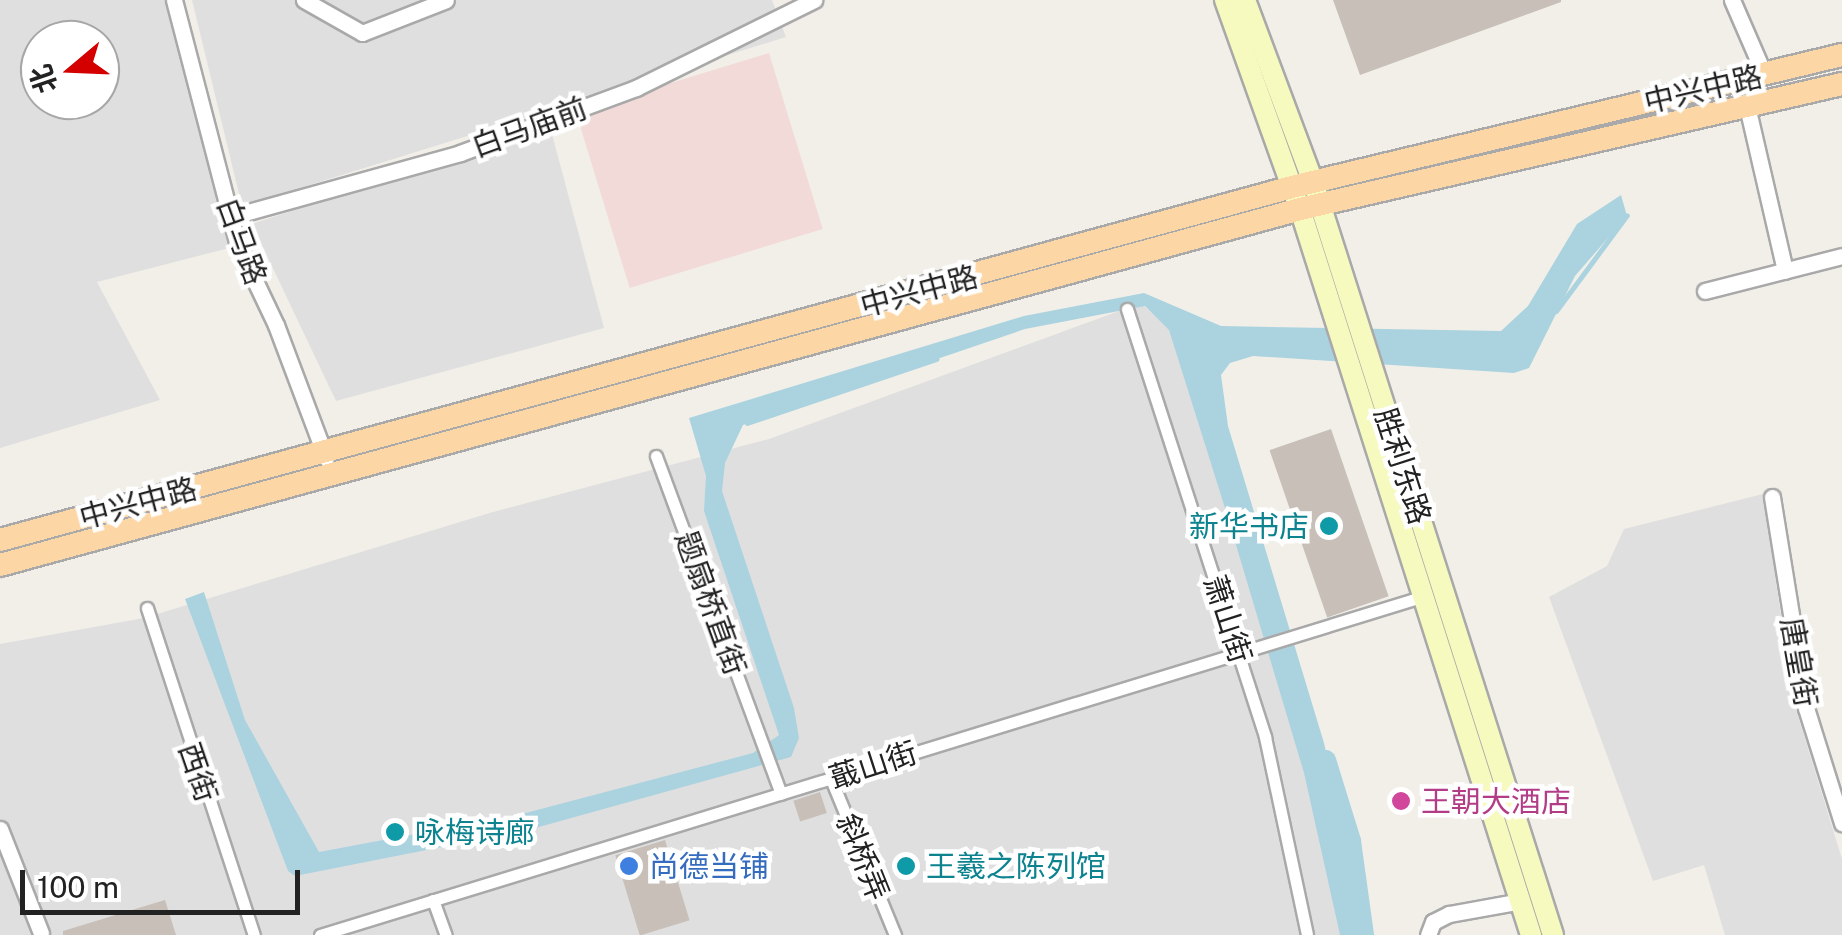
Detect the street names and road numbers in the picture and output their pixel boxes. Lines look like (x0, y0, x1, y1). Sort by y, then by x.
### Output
street label: 中兴中路 (1640, 58, 1766, 120)
street label: 白马庙前 (466, 90, 592, 164)
street label: 白马路 (210, 193, 274, 289)
street label: 中兴中路 (856, 258, 982, 324)
street label: 胜利东路 (1367, 403, 1439, 529)
street label: 中兴中路 (75, 470, 201, 536)
street label: 题扇桥直街 (668, 526, 754, 680)
street label: 萧山街 (1197, 571, 1259, 667)
street label: 唐皇街 (1773, 615, 1825, 709)
street label: 蕺山街 (825, 734, 921, 796)
street label: 西街 (171, 738, 225, 806)
street label: 斜桥弄 (829, 809, 897, 905)

